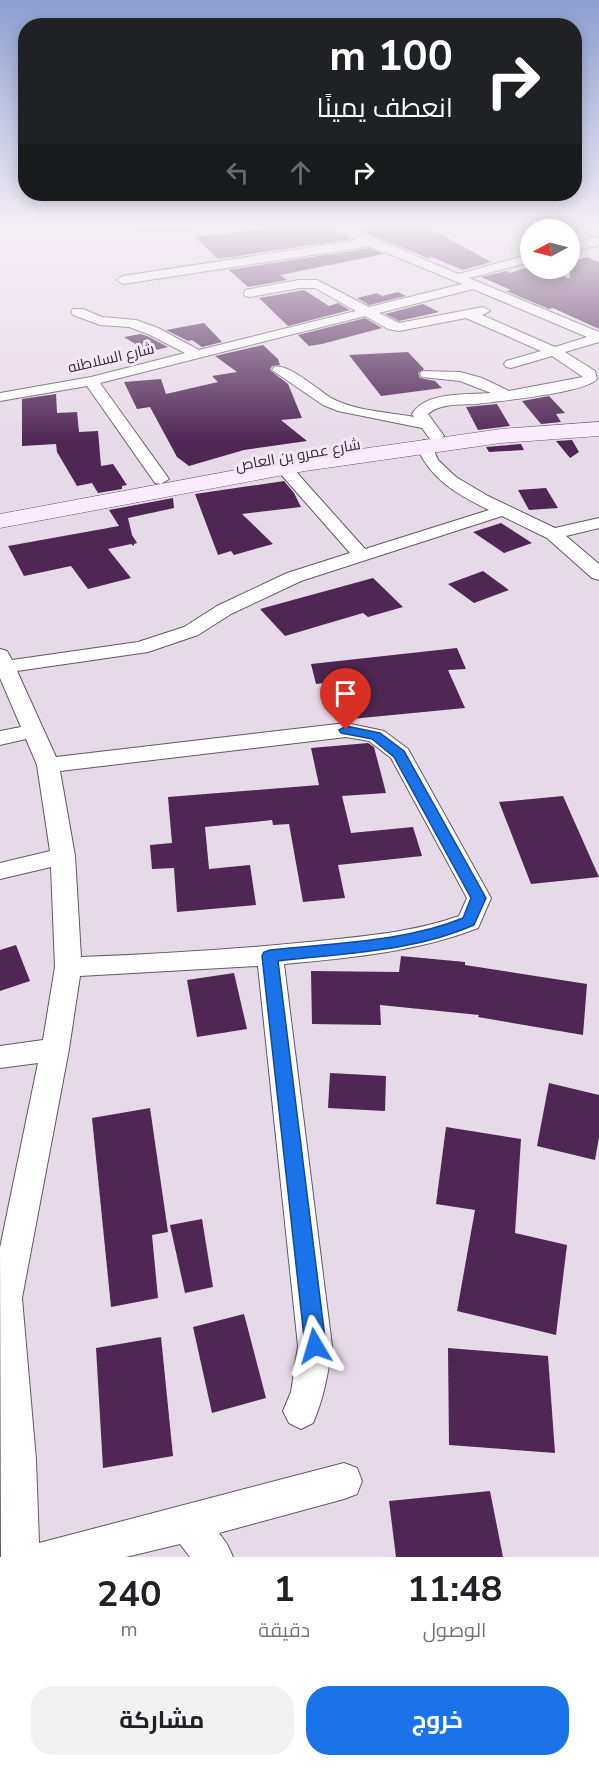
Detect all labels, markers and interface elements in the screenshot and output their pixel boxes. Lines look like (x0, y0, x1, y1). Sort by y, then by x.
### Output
text: 100 m (329, 28, 453, 85)
icon: right (474, 42, 552, 120)
text: انعطف يمينًا (316, 90, 453, 127)
icon: left (221, 156, 254, 189)
icon: ahead (284, 156, 317, 189)
icon: right (347, 156, 380, 189)
north arrow (520, 219, 580, 279)
map controls (520, 219, 580, 279)
street label: شارع السلاطنه (66, 338, 156, 379)
street label: شارع عمرو بن العاص (234, 434, 362, 477)
pin (320, 668, 371, 730)
icon: arrive (329, 677, 362, 710)
position arrow (283, 1314, 347, 1378)
text: 1 (273, 1565, 295, 1614)
text: 11:48 (407, 1565, 502, 1614)
text: 240 (97, 1570, 162, 1619)
text: m (121, 1616, 138, 1643)
text: دقيقة (258, 1617, 310, 1644)
text: الوصول (423, 1617, 487, 1644)
button: مشاركة (30, 1686, 294, 1755)
button: خروج (306, 1686, 569, 1755)

